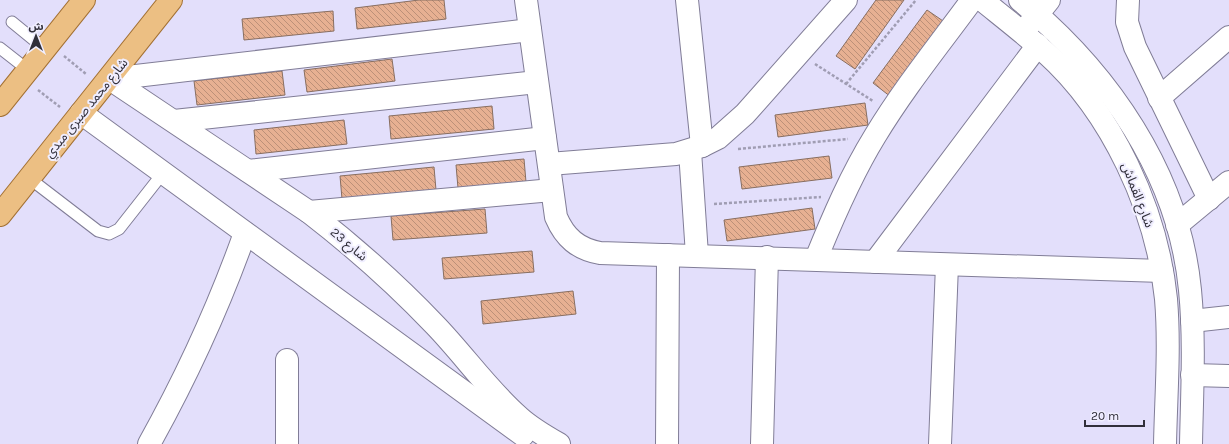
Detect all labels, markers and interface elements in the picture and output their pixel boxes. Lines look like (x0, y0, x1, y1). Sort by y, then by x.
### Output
north arrow (16, 16, 56, 56)
text: ش (28, 20, 44, 33)
street label: شارع محمد صبرى مبدي (41, 55, 133, 163)
street label: شارع القماش (1116, 160, 1157, 231)
street label: شارع 23 (326, 224, 371, 266)
scale bar (1085, 402, 1144, 428)
text: 20 m (1091, 409, 1119, 423)

